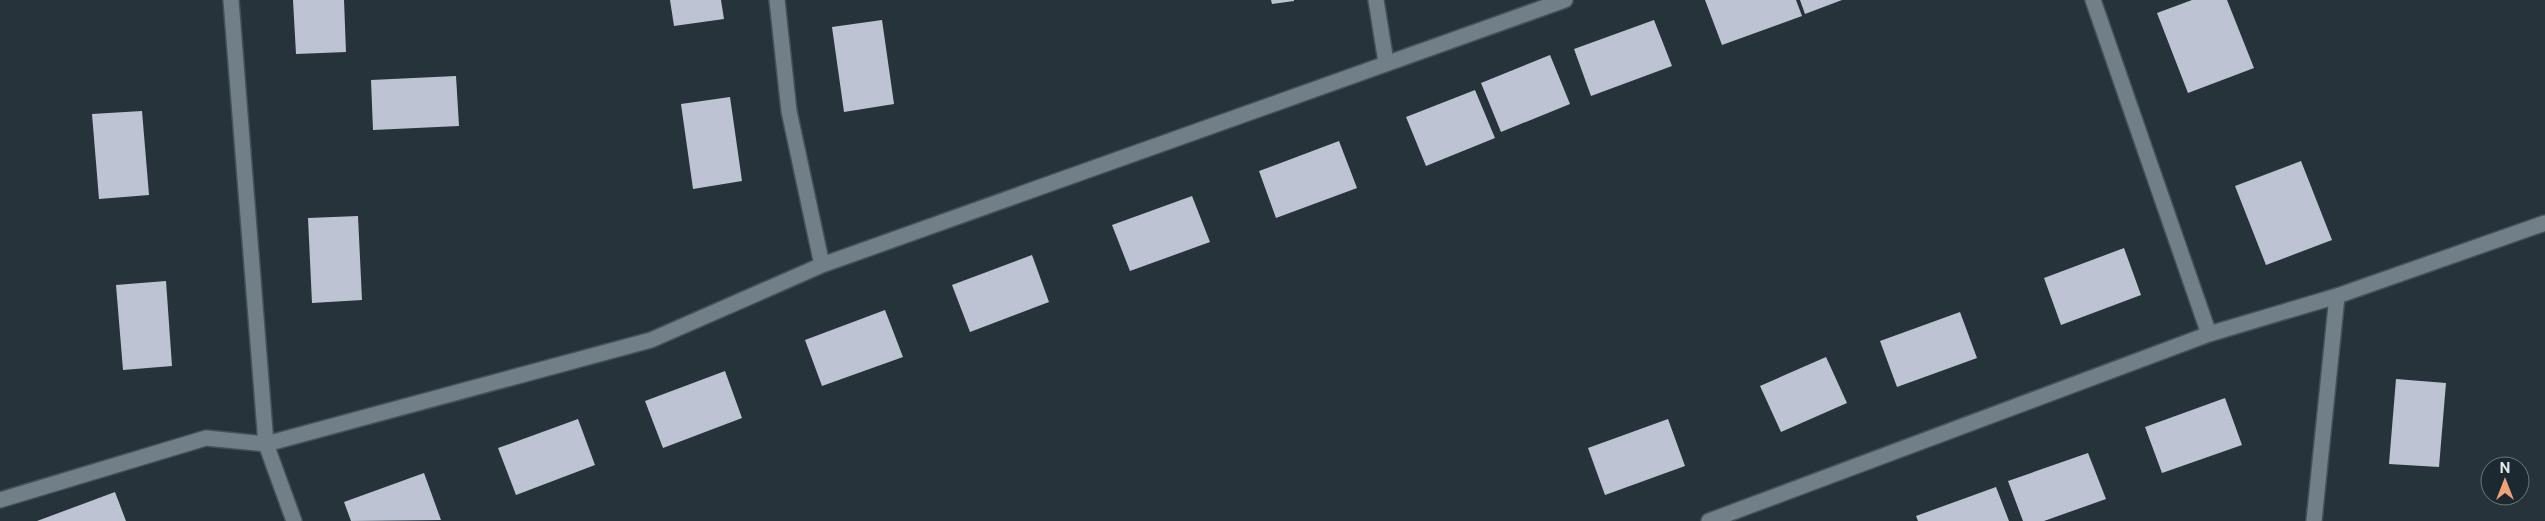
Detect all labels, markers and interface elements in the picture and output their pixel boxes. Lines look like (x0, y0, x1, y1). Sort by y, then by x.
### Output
north arrow (2480, 456, 2530, 506)
text: N (2500, 460, 2510, 476)

